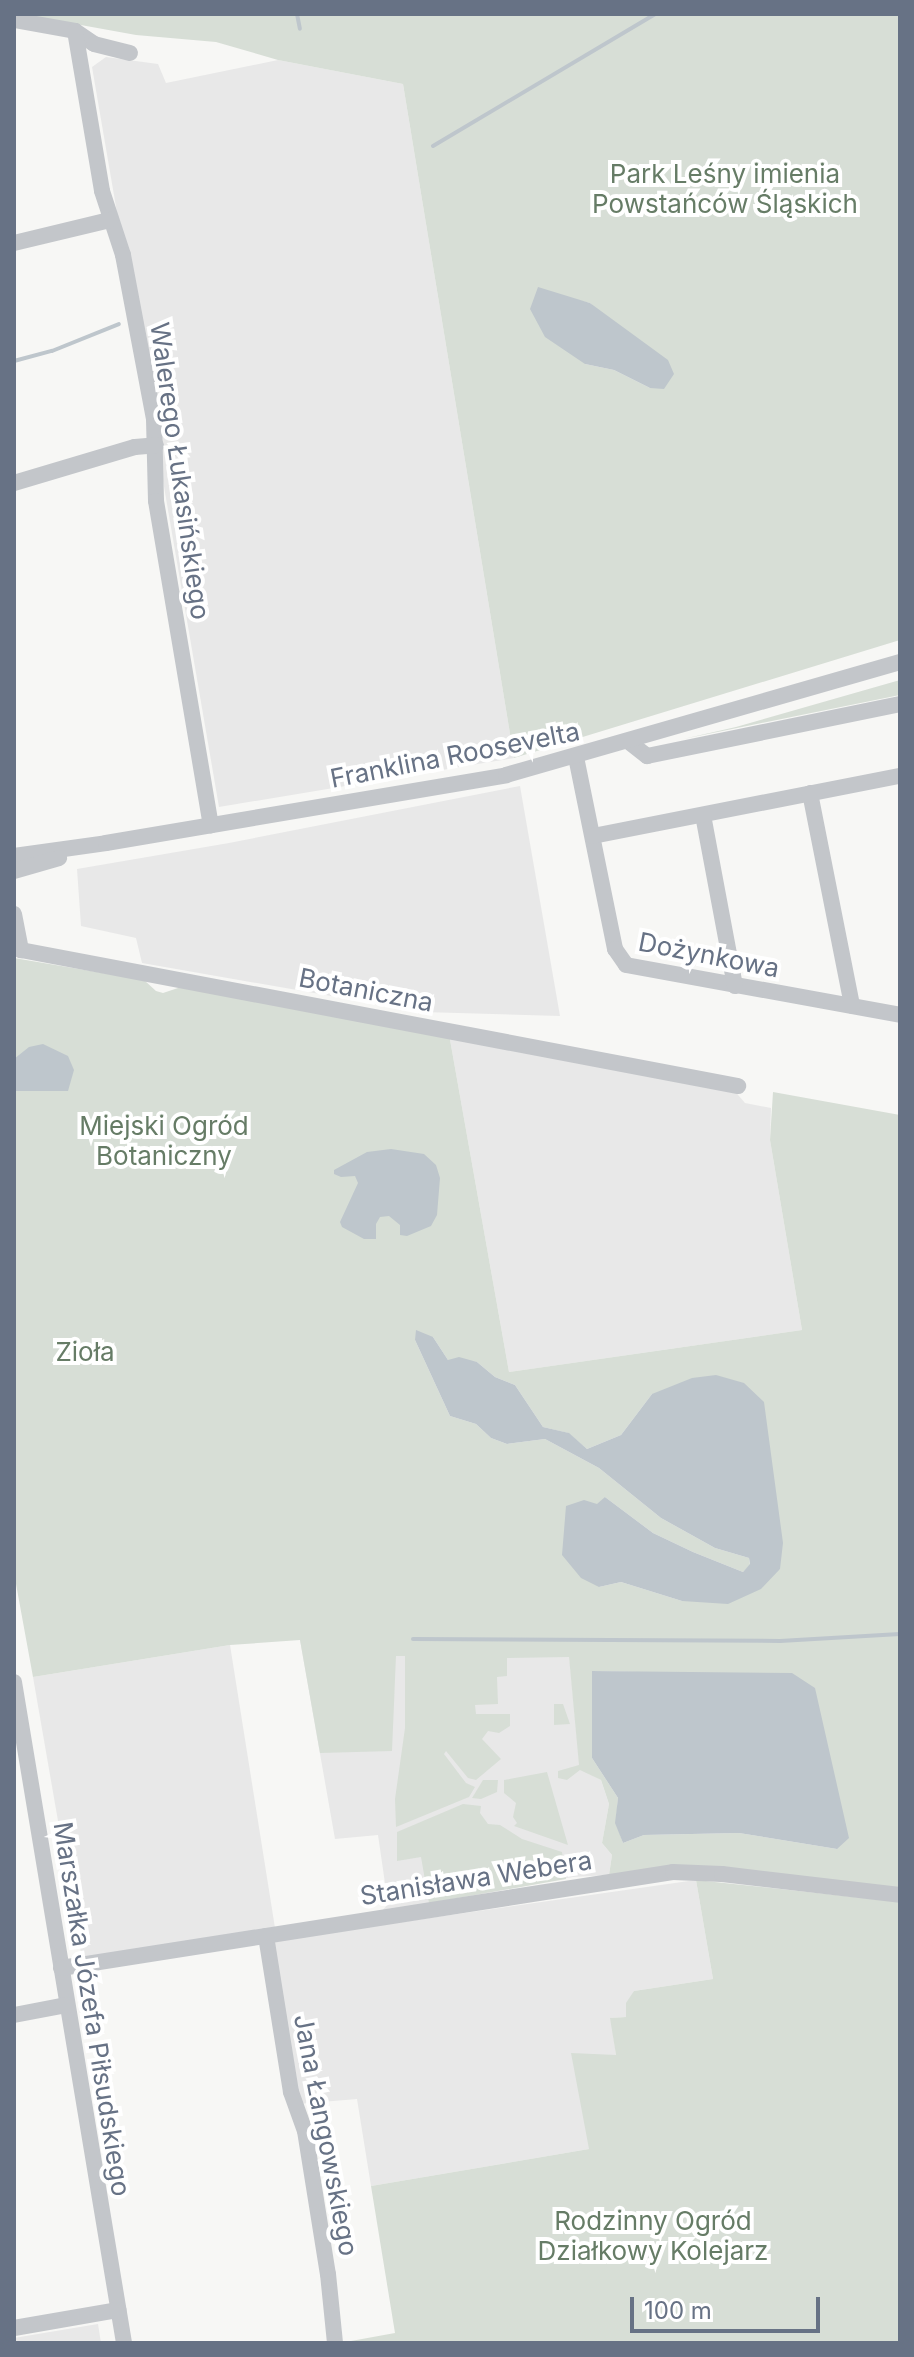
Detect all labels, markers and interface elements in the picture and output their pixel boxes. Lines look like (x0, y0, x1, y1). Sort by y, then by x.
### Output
park label: Park Leśny imienia Powstańców Śląskich (592, 158, 858, 220)
street label: Walerego Łukasińskiego (144, 320, 216, 622)
street label: Franklina Roosevelta (328, 715, 582, 795)
street label: Dożynkowa (636, 926, 782, 984)
street label: Botaniczna (296, 962, 436, 1018)
park label: Miejski Ogród Botaniczny (79, 1110, 249, 1172)
park label: Zioła (55, 1336, 115, 1368)
street label: Marszałka Józefa Piłsudskiego (47, 1820, 137, 2198)
street label: Stanisława Webera (358, 1844, 594, 1912)
street label: Jana Łangowskiego (287, 2012, 365, 2258)
park label: Rodzinny Ogród Działkowy Kolejarz (538, 2205, 768, 2266)
scale bar (634, 2281, 824, 2331)
text: 100 m (644, 2296, 712, 2325)

